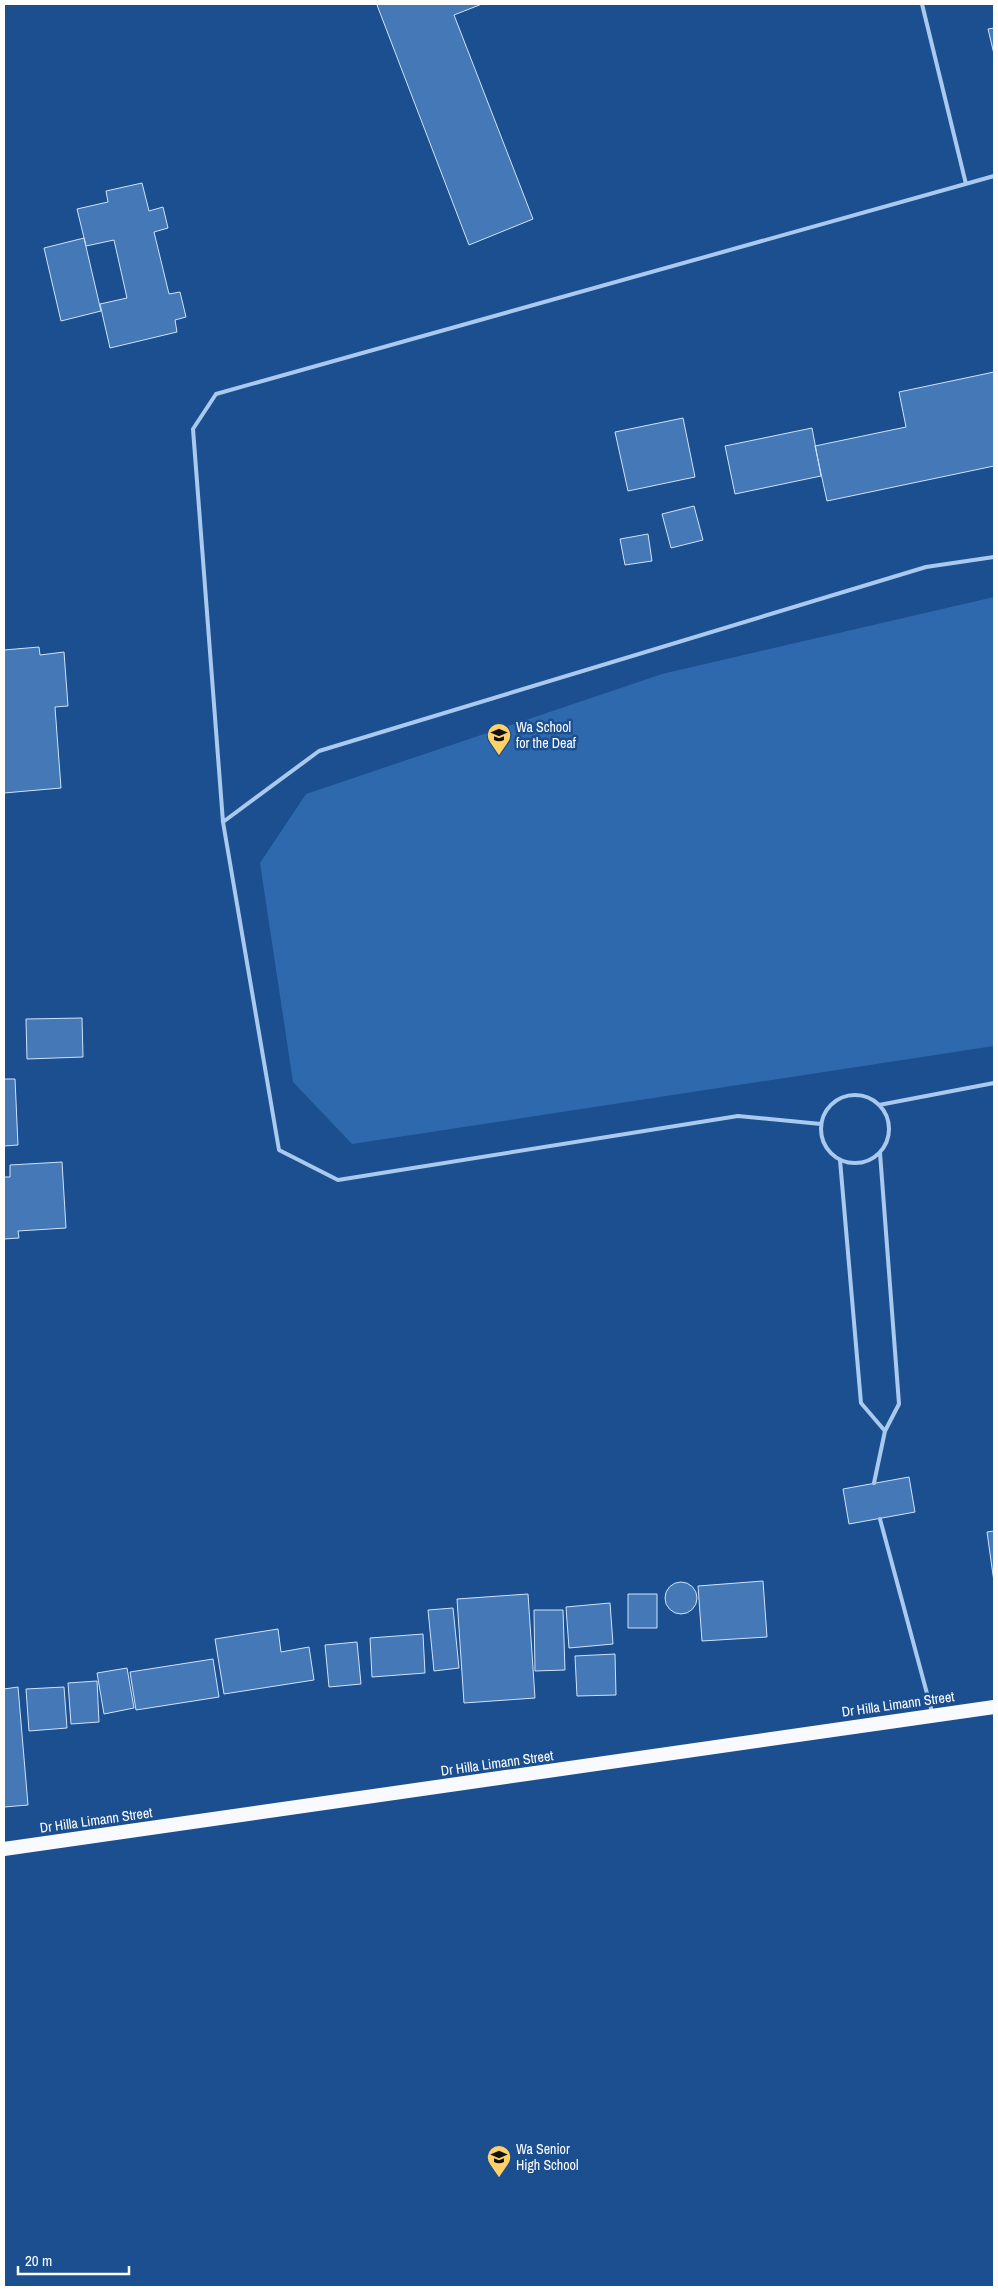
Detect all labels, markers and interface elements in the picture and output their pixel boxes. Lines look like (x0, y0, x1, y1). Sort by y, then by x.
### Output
place label: Wa School for the Deaf (516, 718, 577, 752)
school or university icon: Wa School for the Deaf (486, 722, 512, 756)
street label: Dr Hilla Limann Street (841, 1687, 955, 1721)
street label: Dr Hilla Limann Street (440, 1746, 554, 1780)
street label: Dr Hilla Limann Street (39, 1803, 153, 1837)
place label: Wa Senior High School (516, 2140, 579, 2174)
school or university icon: Wa Senior High School (486, 2144, 512, 2178)
scale bar (18, 2244, 129, 2276)
text: 20 m (25, 2250, 52, 2271)

